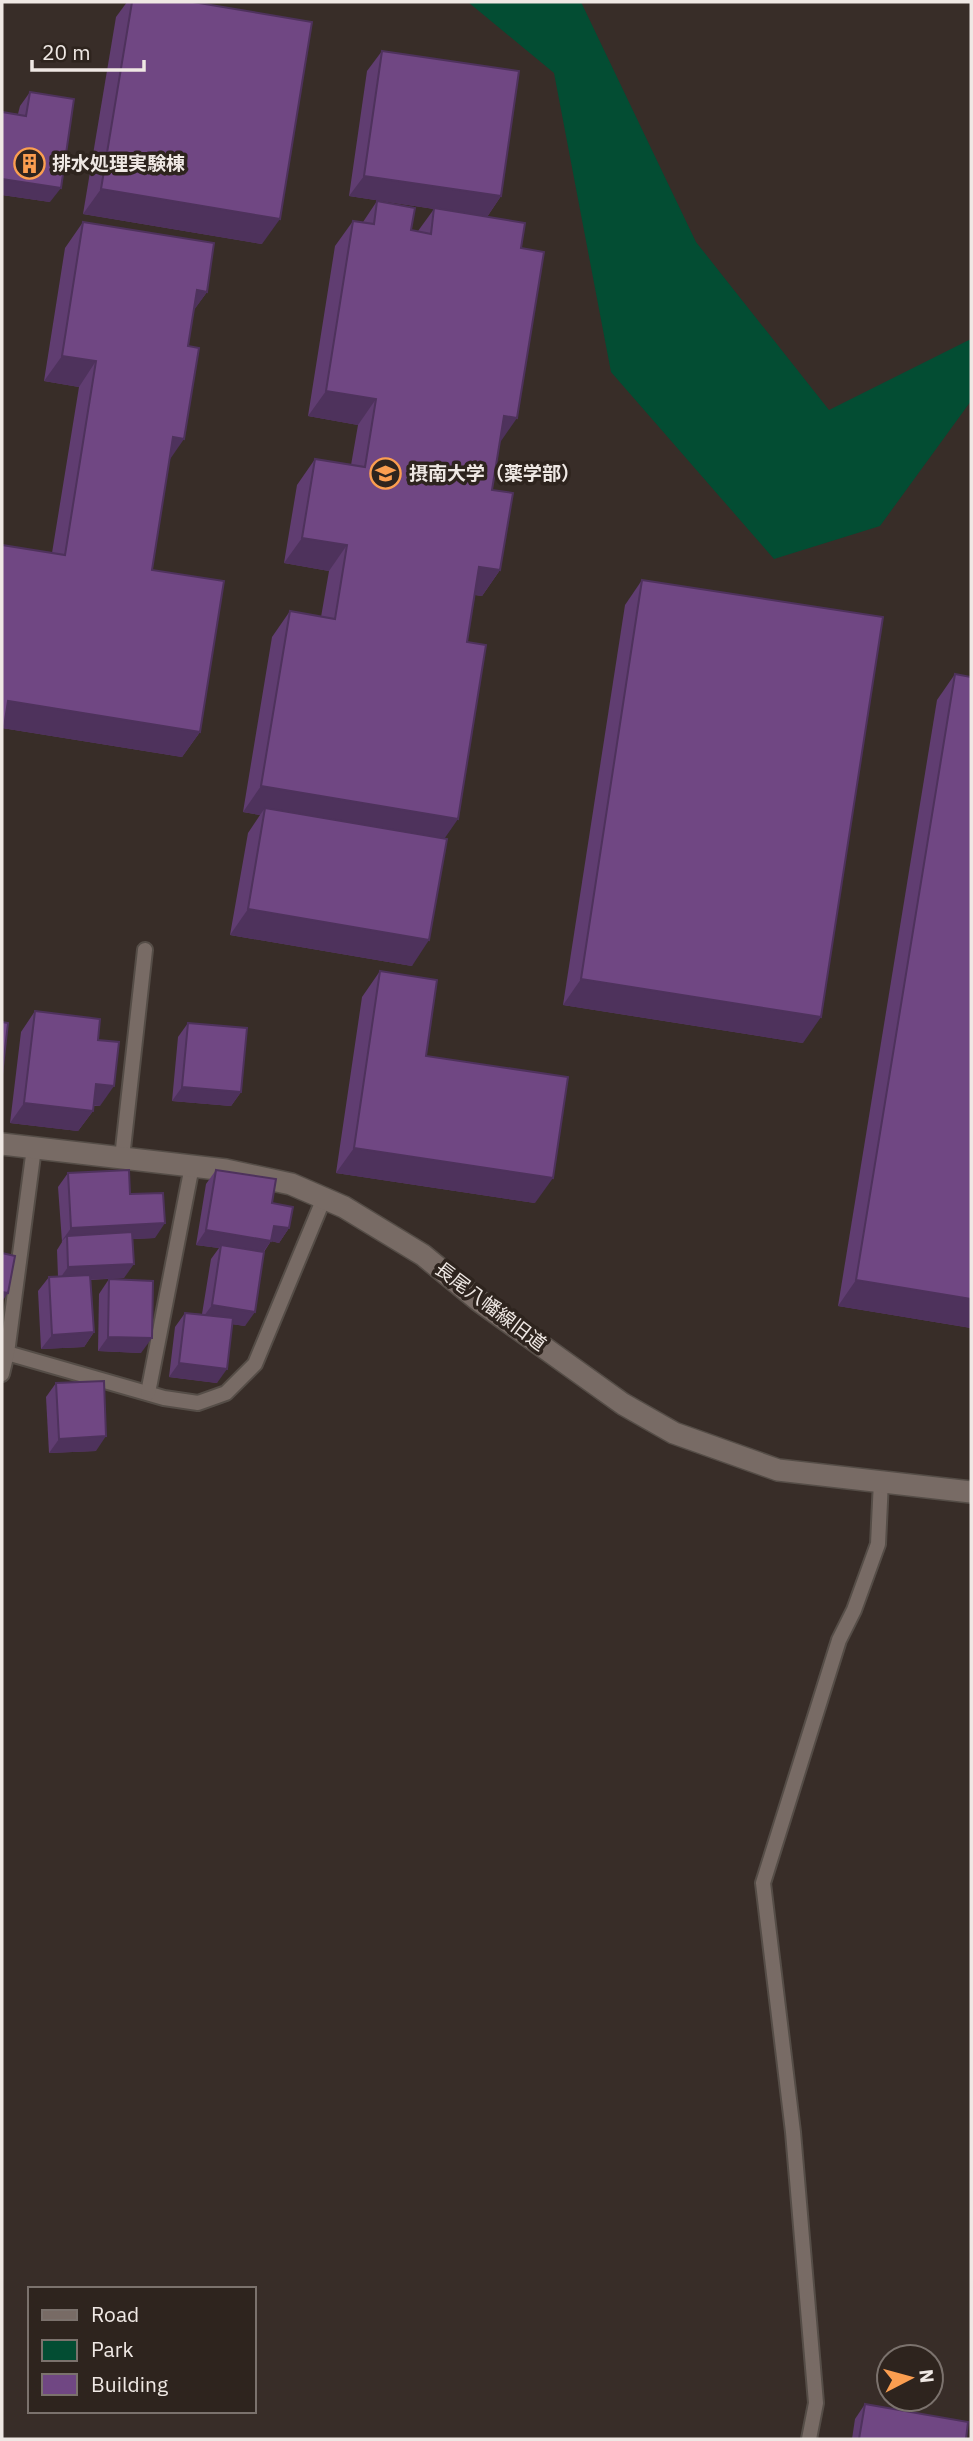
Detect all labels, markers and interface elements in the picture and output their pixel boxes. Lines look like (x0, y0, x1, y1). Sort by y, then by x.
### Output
scale bar (32, 28, 144, 72)
text: 20 m (42, 38, 91, 66)
building icon: 排水処理実験棟 (12, 146, 46, 180)
place label: 排水処理実験棟 (52, 151, 185, 175)
school or university icon: 摂南大学（薬学部） (369, 456, 403, 490)
place label: 摂南大学（薬学部） (409, 461, 580, 485)
street label: 長尾八幡線旧道 (431, 1256, 551, 1356)
legend (28, 2287, 256, 2413)
text: Road (91, 2300, 139, 2328)
text: Park (91, 2335, 134, 2363)
north arrow (875, 2343, 945, 2413)
text: N (914, 2368, 940, 2384)
text: Building (91, 2370, 168, 2398)

